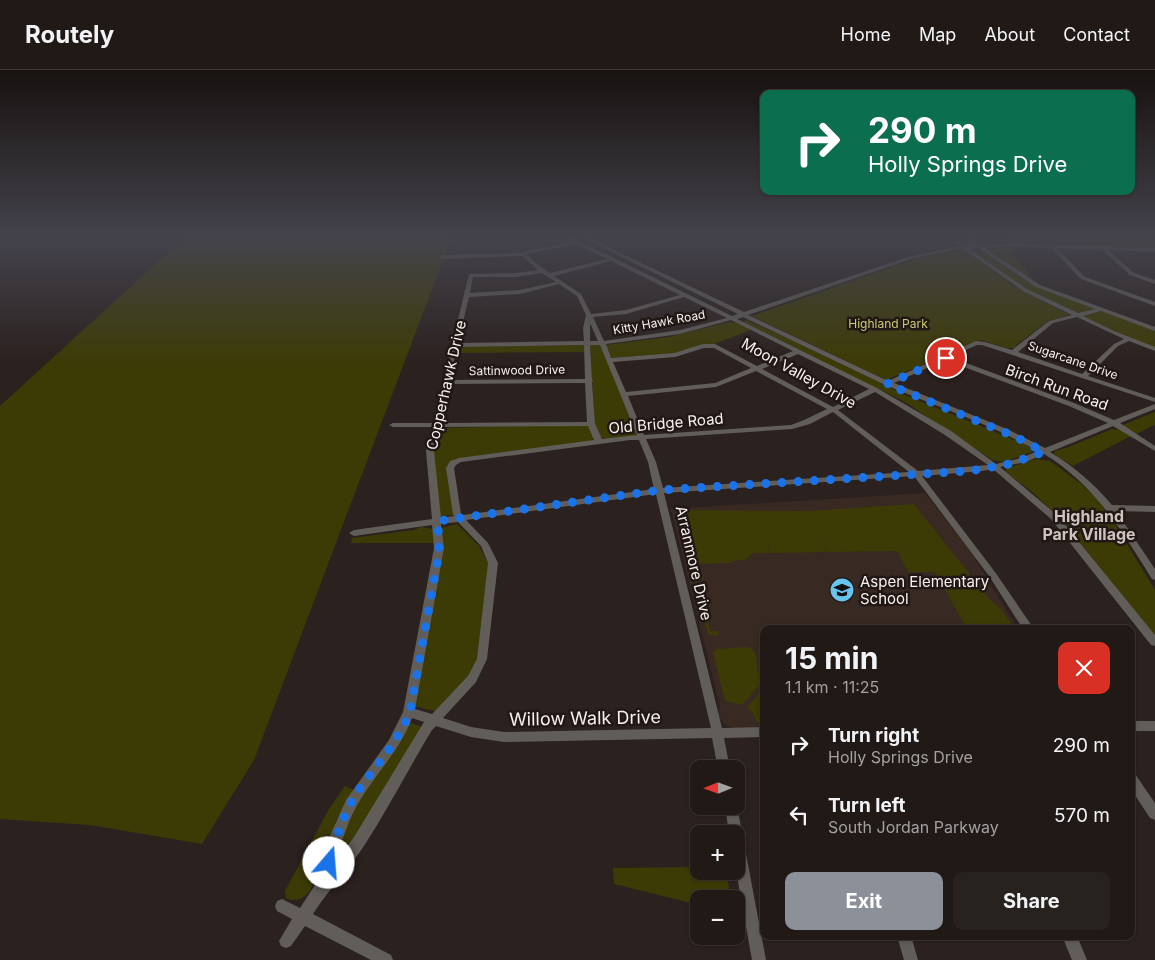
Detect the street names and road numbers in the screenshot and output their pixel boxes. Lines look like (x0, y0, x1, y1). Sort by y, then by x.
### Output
street label: Kitty Hawk Road (612, 306, 706, 338)
street label: Copperhawk Drive (422, 318, 470, 452)
street label: Moon Valley Drive (738, 334, 860, 412)
street label: Sugarcane Drive (1026, 338, 1120, 382)
street label: Birch Run Road (1003, 360, 1111, 414)
street label: Sattinwood Drive (469, 362, 565, 378)
street label: Old Bridge Road (608, 409, 724, 437)
street label: Arranmore Drive (672, 504, 716, 622)
street label: Willow Walk Drive (509, 706, 661, 730)

